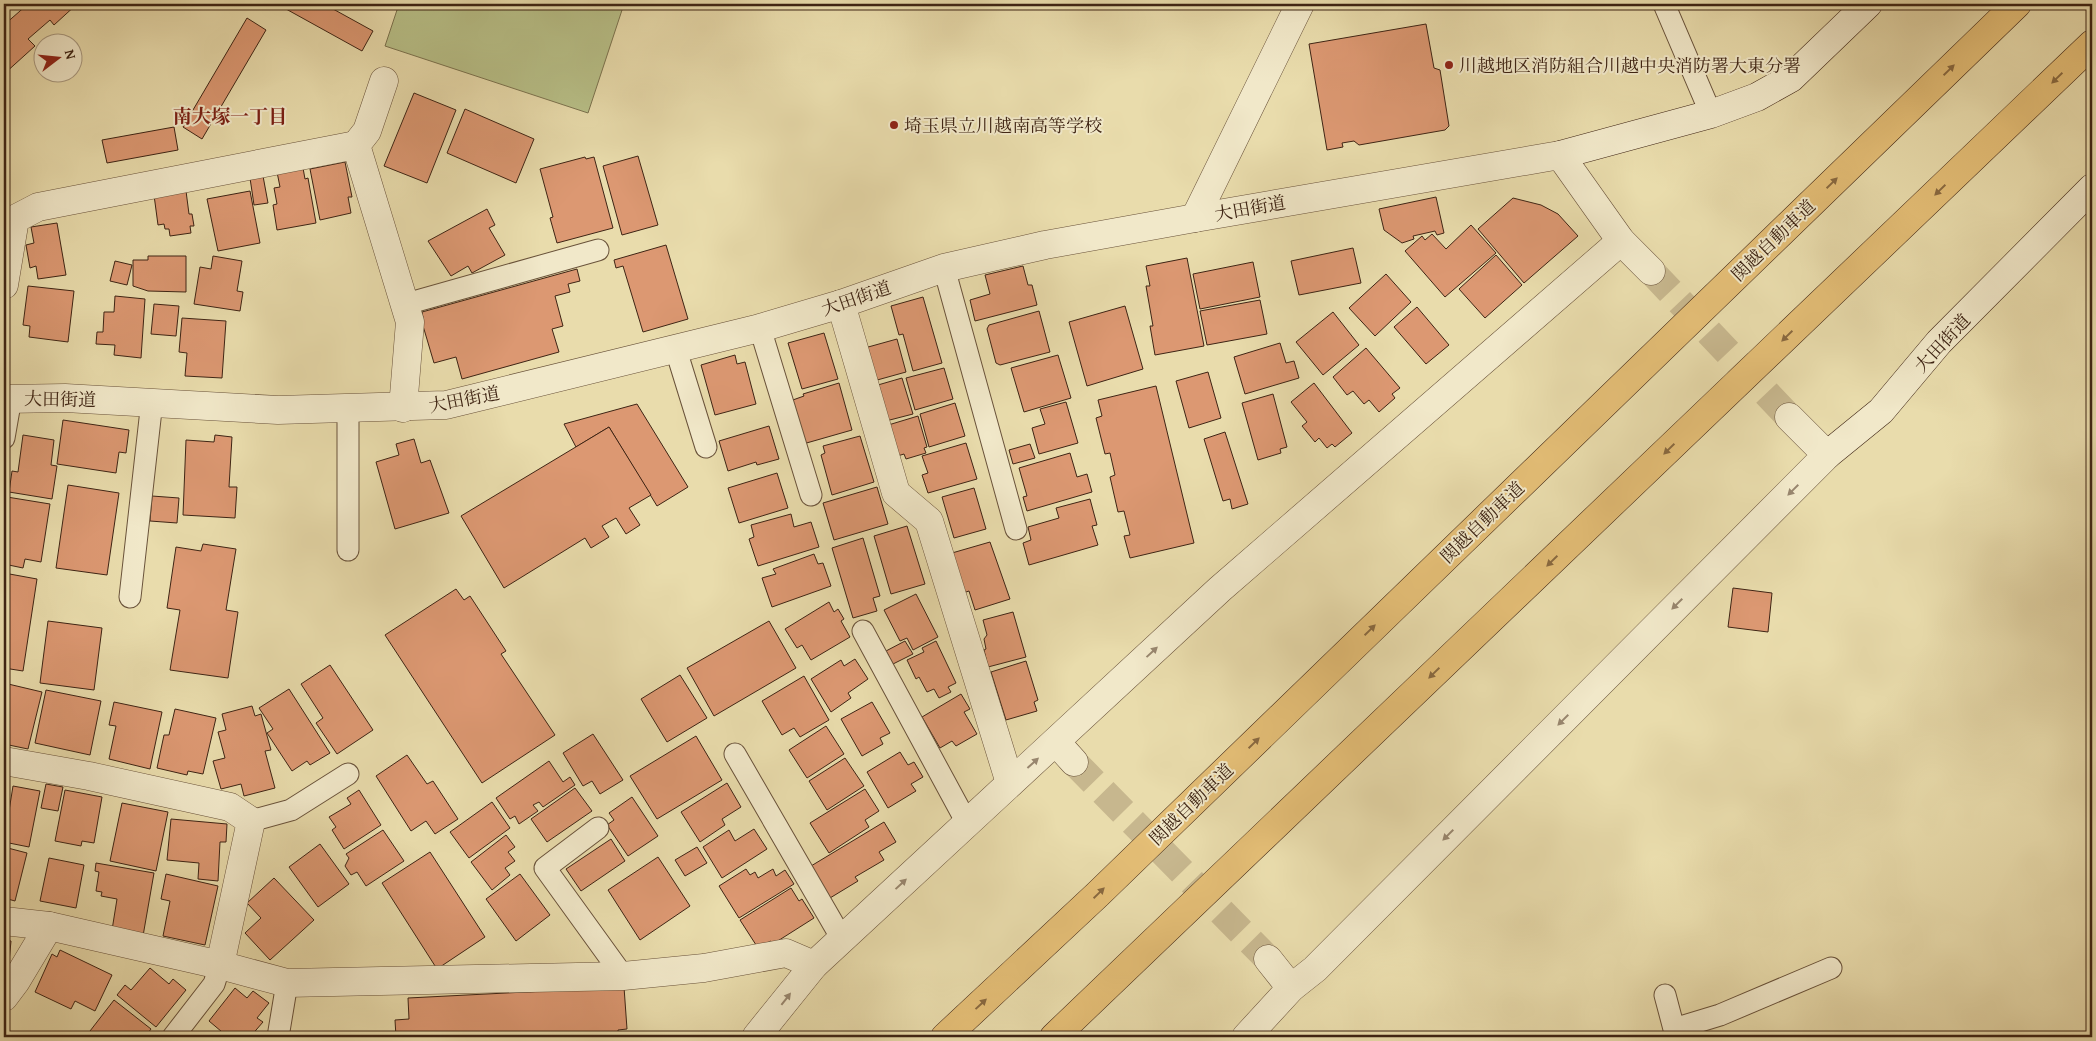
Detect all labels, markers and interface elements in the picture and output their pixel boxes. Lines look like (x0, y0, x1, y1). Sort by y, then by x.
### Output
north arrow (32, 32, 82, 82)
text: N (60, 47, 82, 62)
place label: 川越地区消防組合川越中央消防署大東分署 (1459, 52, 1801, 79)
marker: 川越地区消防組合川越中央消防署大東分署 (1443, 59, 1455, 71)
one-way arrow (1943, 64, 1955, 76)
one-way arrow (2051, 72, 2063, 84)
district label: 南大塚一丁目 (173, 102, 287, 130)
place label: 埼玉県立川越南高等学校 (904, 112, 1102, 139)
marker: 埼玉県立川越南高等学校 (888, 119, 900, 131)
one-way arrow (1826, 177, 1838, 189)
one-way arrow (1934, 184, 1946, 196)
street label: 大田街道 (1212, 188, 1288, 228)
street label: 関越自動車道 (1725, 193, 1821, 287)
street label: 大田街道 (818, 274, 894, 322)
street label: 大田街道 (1908, 307, 1976, 379)
one-way arrow (1781, 330, 1793, 342)
street label: 大田街道 (426, 379, 502, 419)
street label: 大田街道 (24, 385, 96, 413)
one-way arrow (1664, 443, 1676, 455)
street label: 関越自動車道 (1434, 475, 1530, 569)
one-way arrow (1787, 484, 1799, 496)
one-way arrow (1546, 555, 1558, 567)
one-way arrow (1672, 598, 1684, 610)
one-way arrow (1364, 624, 1376, 636)
one-way arrow (1146, 646, 1158, 658)
one-way arrow (1429, 667, 1441, 679)
one-way arrow (1557, 714, 1569, 726)
one-way arrow (1247, 737, 1259, 749)
one-way arrow (1027, 757, 1040, 768)
street label: 関越自動車道 (1143, 757, 1239, 851)
one-way arrow (1443, 829, 1455, 841)
one-way arrow (894, 878, 906, 890)
one-way arrow (1093, 887, 1105, 899)
one-way arrow (781, 993, 792, 1006)
one-way arrow (974, 998, 986, 1010)

